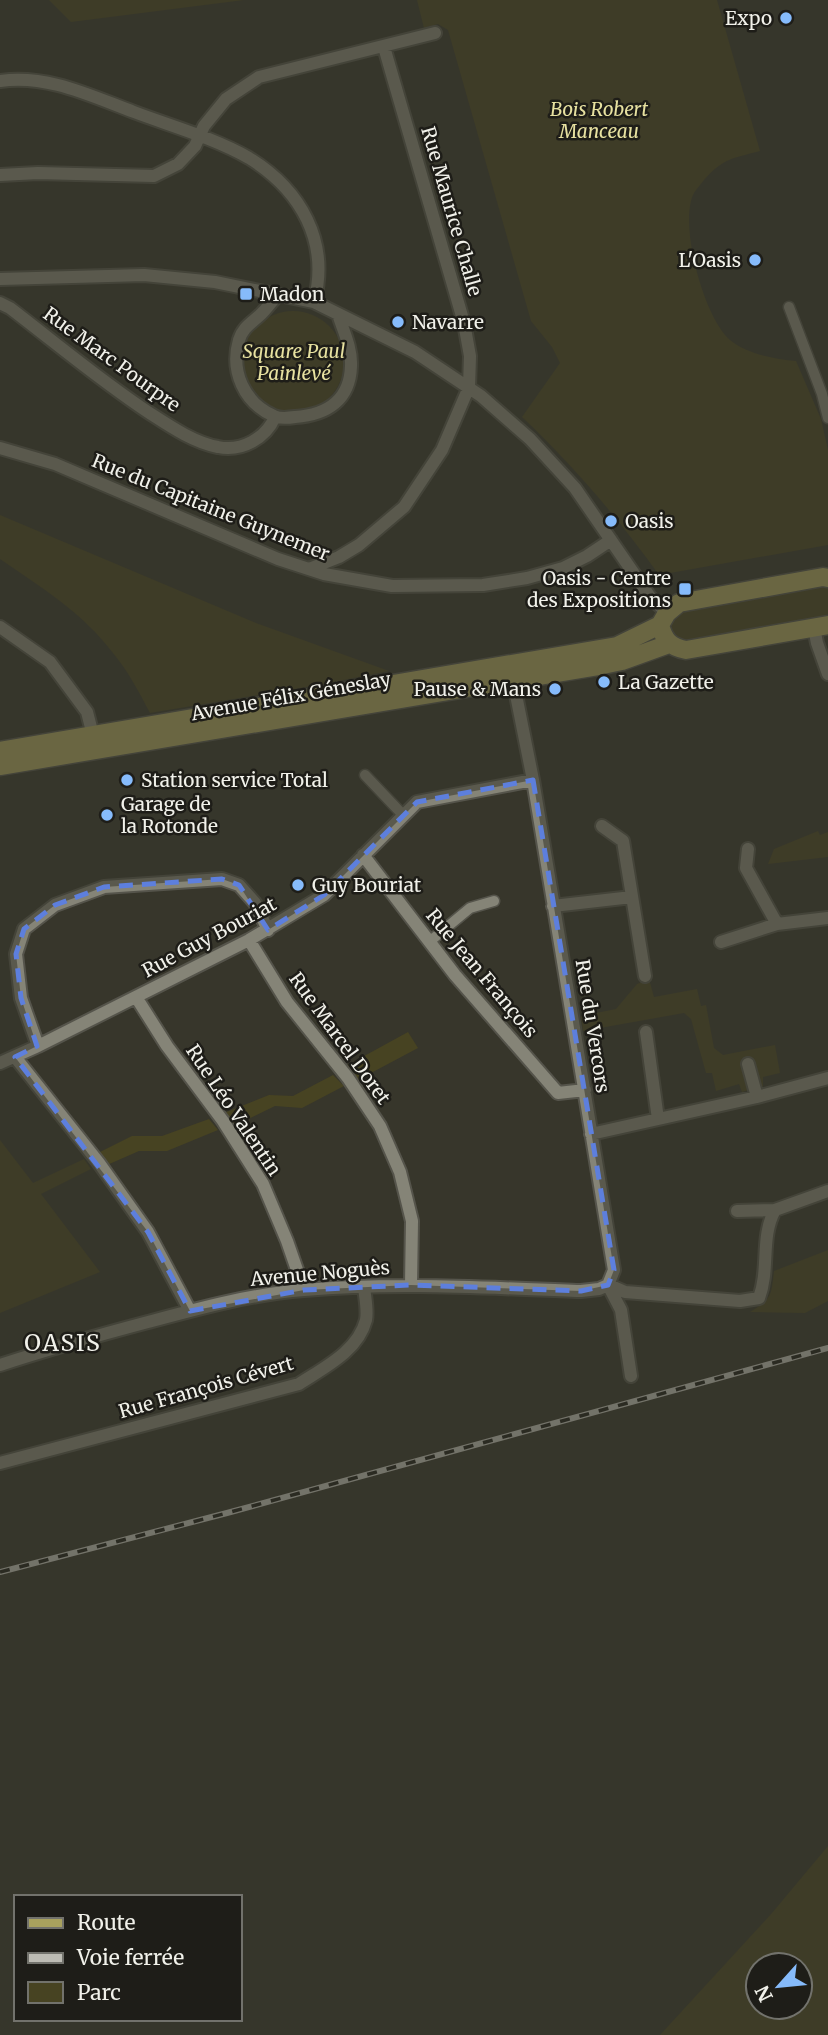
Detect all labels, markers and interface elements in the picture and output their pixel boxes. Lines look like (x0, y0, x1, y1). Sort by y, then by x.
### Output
place label: Expo (725, 6, 772, 30)
marker: Expo (778, 10, 794, 26)
park label: Bois Robert Manceau (550, 97, 648, 143)
street label: Rue Maurice Challe (416, 123, 488, 299)
place label: L'Oasis (679, 248, 741, 272)
marker: L'Oasis (747, 252, 763, 268)
place label: Madon (260, 282, 325, 306)
marker: Madon (238, 286, 254, 302)
street label: Rue Marc Pourpre (39, 301, 185, 417)
place label: Navarre (412, 310, 484, 334)
marker: Navarre (390, 314, 406, 330)
park label: Square Paul Painlevé (243, 339, 345, 385)
street label: Rue du Capitaine Guynemer (89, 448, 334, 566)
place label: Oasis (625, 509, 674, 533)
marker: Oasis (603, 513, 619, 529)
place label: Oasis - Centre des Expositions (527, 566, 671, 612)
marker: Oasis - Centre des Expositions (677, 581, 693, 597)
street label: Avenue Félix Géneslay (188, 667, 393, 726)
place label: La Gazette (618, 670, 714, 694)
marker: La Gazette (596, 674, 612, 690)
place label: Pause & Mans (414, 677, 541, 701)
marker: Pause & Mans (547, 681, 563, 697)
place label: Station service Total (141, 768, 328, 792)
marker: Station service Total (119, 772, 135, 788)
place label: Garage de la Rotonde (121, 792, 218, 838)
marker: Garage de la Rotonde (99, 807, 115, 823)
place label: Guy Bouriat (312, 873, 422, 897)
marker: Guy Bouriat (290, 877, 306, 893)
street label: Rue Guy Bouriat (138, 891, 281, 982)
street label: Rue Jean François (421, 904, 543, 1042)
street label: Rue du Vercors (571, 958, 615, 1094)
street label: Rue Marcel Doret (284, 967, 396, 1109)
street label: Rue Léo Valentin (181, 1040, 287, 1181)
street label: Avenue Noguès (248, 1255, 391, 1291)
district label: OASIS (24, 1328, 102, 1357)
street label: Rue François Cévert (116, 1350, 297, 1423)
legend (14, 1895, 242, 2021)
text: Route (77, 1909, 135, 1936)
text: Voie ferrée (76, 1944, 184, 1971)
north arrow (744, 1951, 814, 2021)
text: Parc (77, 1979, 121, 2006)
text: N (750, 1982, 778, 2006)

